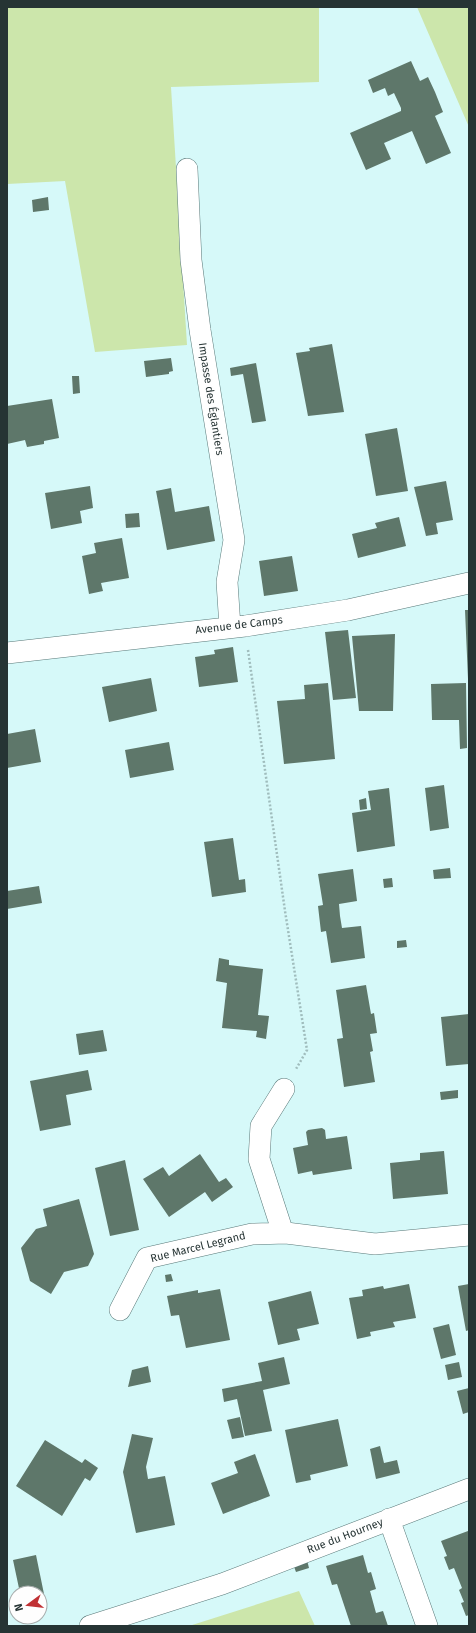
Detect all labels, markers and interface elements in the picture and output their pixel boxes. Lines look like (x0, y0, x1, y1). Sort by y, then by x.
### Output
street label: Impasse des Églantiers (196, 342, 227, 456)
street label: Avenue de Camps (195, 613, 283, 637)
street label: Rue Marcel Legrand (149, 1229, 247, 1265)
street label: Rue du Hourney (305, 1515, 385, 1556)
north arrow (8, 1585, 48, 1625)
text: N (12, 1602, 26, 1613)

